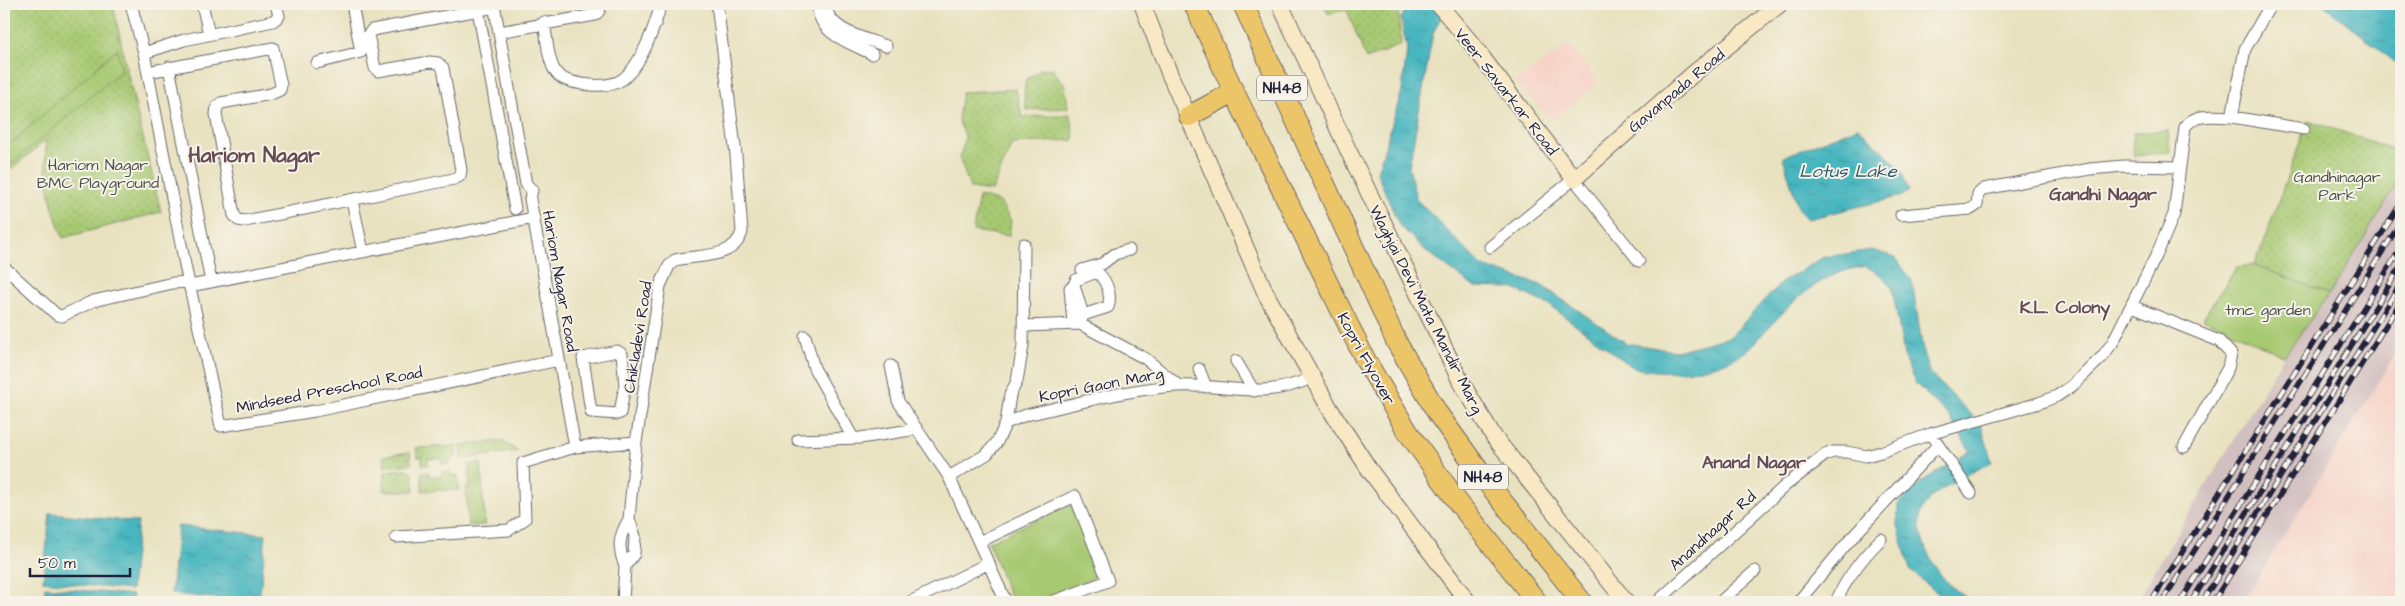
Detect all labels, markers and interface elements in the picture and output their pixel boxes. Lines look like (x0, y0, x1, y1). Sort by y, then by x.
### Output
street label: Veer Savarkar Road (1449, 23, 1563, 160)
street label: Gavanpada Road (1624, 44, 1730, 138)
road number: NH48 (1257, 76, 1307, 100)
district label: Hariom Nagar (188, 141, 320, 172)
park label: Hariom Nagar BMC Playground (37, 154, 159, 195)
water label: Lotus Lake (1799, 159, 1898, 184)
park label: Gandhinagar Park (2293, 166, 2381, 206)
district label: Gandhi Nagar (2049, 182, 2157, 208)
street label: Waghjai Devi Mata Mandir Marg (1363, 201, 1488, 418)
street label: Hariom Nagar Road (536, 209, 583, 354)
street label: Chikladevi Road (618, 280, 658, 395)
district label: K.L. Colony (2020, 295, 2110, 321)
park label: tmc garden (2225, 299, 2311, 322)
street label: Kopri Flyover (1331, 308, 1401, 409)
street label: Mindseed Preschool Road (234, 361, 424, 419)
street label: Kopri Gaon Marg (1037, 362, 1165, 409)
district label: Anand Nagar (1702, 450, 1806, 476)
road number: NH48 (1458, 464, 1508, 490)
street label: Anandnagar Rd (1664, 486, 1762, 576)
scale bar (30, 546, 130, 578)
text: 50 m (38, 553, 76, 574)

